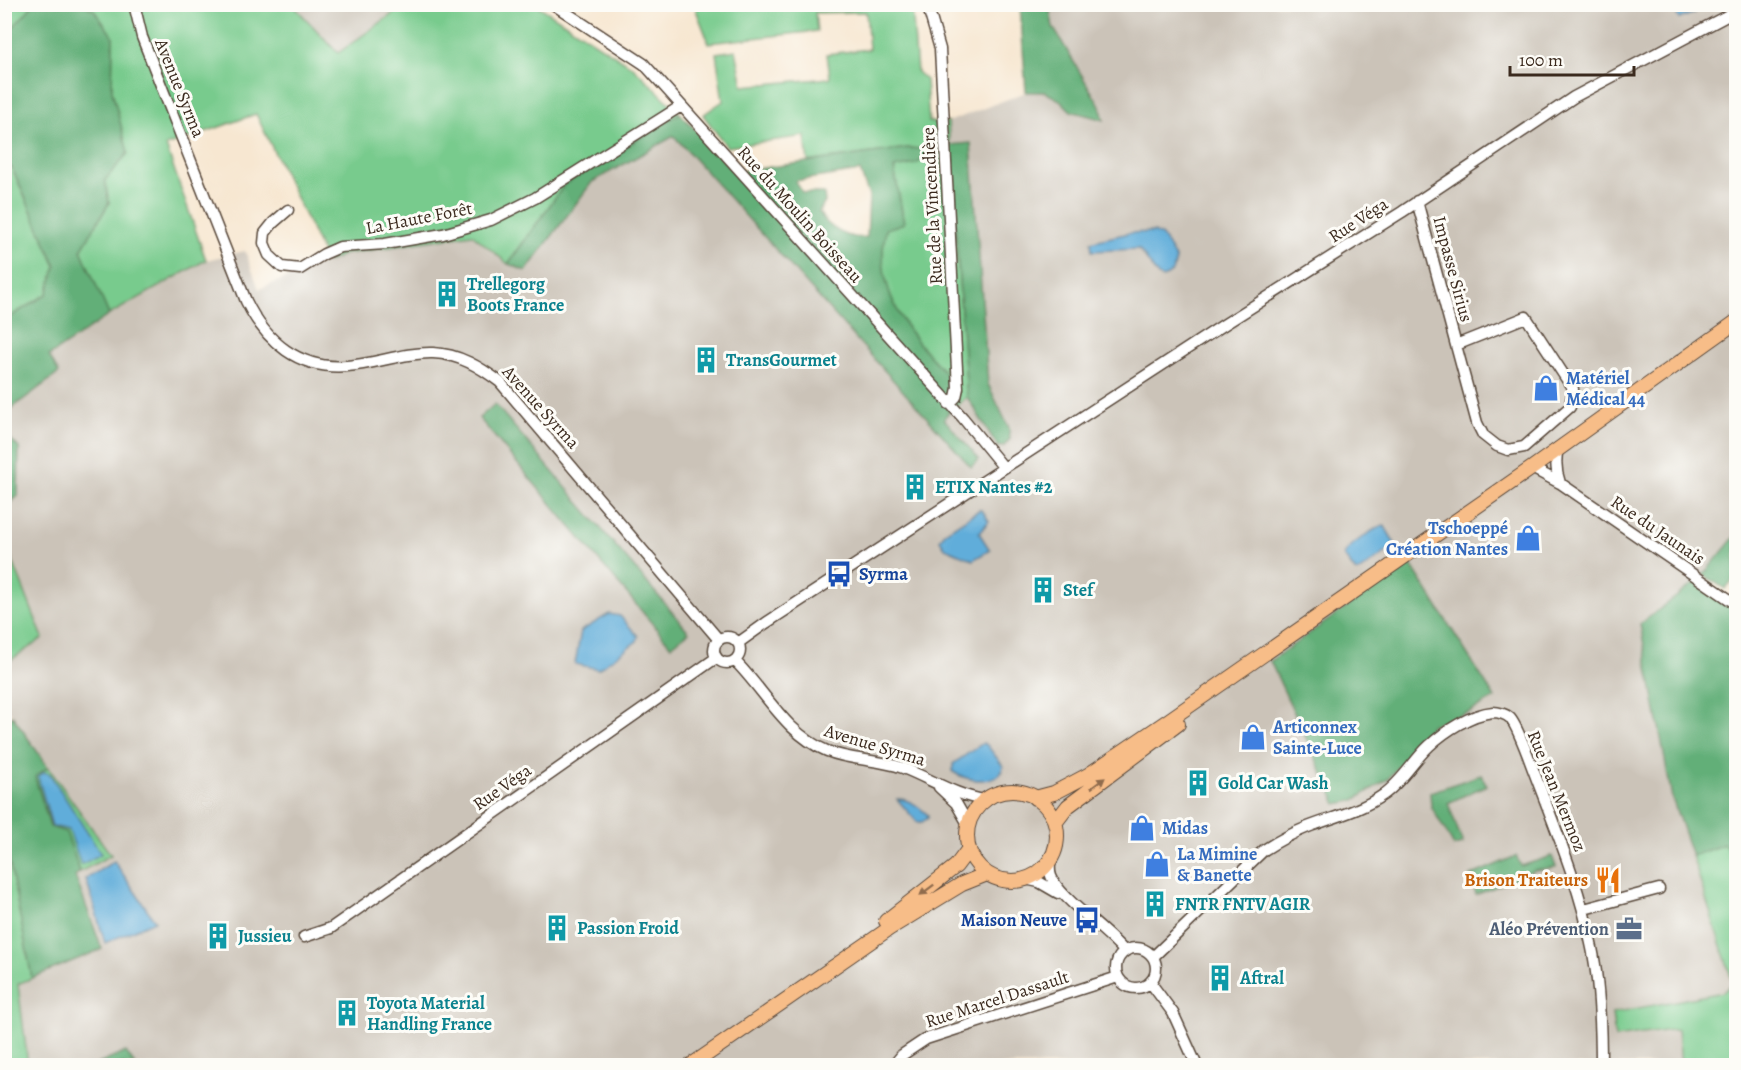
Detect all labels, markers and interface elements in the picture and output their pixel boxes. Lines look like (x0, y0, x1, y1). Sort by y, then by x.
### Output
street label: Avenue Syrma (149, 34, 211, 142)
scale bar (1510, 39, 1634, 77)
text: 100 m (1519, 48, 1563, 72)
street label: Rue de la Vincendière (916, 127, 948, 285)
street label: Rue du Moulin Boisseau (732, 140, 868, 288)
street label: Rue Véga (1324, 191, 1393, 248)
street label: La Haute Forêt (364, 196, 474, 240)
street label: Impasse Sirius (1427, 213, 1479, 325)
place label: Trellegorg Boots France (467, 272, 564, 317)
building icon: Trellegorg Boots France (432, 279, 462, 309)
building icon: TransGourmet (691, 345, 721, 375)
place label: TransGourmet (726, 348, 837, 372)
street label: Avenue Syrma (496, 359, 585, 454)
place label: Matériel Médical 44 (1566, 366, 1646, 411)
shop icon: Matériel Médical 44 (1531, 373, 1561, 403)
building icon: ETIX Nantes #2 (900, 472, 930, 502)
place label: ETIX Nantes #2 (935, 475, 1053, 499)
street label: Rue du Jaunais (1606, 490, 1710, 570)
place label: Tschoeppé Création Nantes (1386, 516, 1508, 561)
shop icon: Tschoeppé Création Nantes (1513, 523, 1543, 553)
bus stop icon: Syrma (824, 559, 854, 589)
place label: Syrma (859, 562, 908, 586)
building icon: Stef (1028, 575, 1058, 605)
place label: Stef (1063, 578, 1096, 602)
place label: Articonnex Sainte-Luce (1272, 715, 1362, 760)
street label: Avenue Syrma (821, 718, 929, 772)
shop icon: Articonnex Sainte-Luce (1238, 722, 1268, 752)
street label: Rue Jean Mermoz (1522, 727, 1592, 855)
street label: Rue Véga (468, 758, 537, 816)
building icon: Gold Car Wash (1183, 768, 1213, 798)
place label: Gold Car Wash (1218, 771, 1329, 795)
one-way arrow (1090, 778, 1105, 790)
shop icon: Midas (1127, 813, 1157, 843)
place label: Midas (1162, 816, 1208, 840)
place label: La Mimine & Banette (1177, 842, 1257, 887)
shop icon: La Mimine & Banette (1142, 849, 1172, 879)
restaurant icon: Brison Traiteurs (1593, 865, 1623, 895)
place label: Brison Traiteurs (1464, 868, 1588, 892)
one-way arrow (919, 884, 934, 896)
building icon: FNTR FNTV AGIR (1140, 889, 1170, 919)
place label: FNTR FNTV AGIR (1175, 892, 1311, 916)
bus stop icon: Maison Neuve (1072, 905, 1102, 935)
place label: Maison Neuve (961, 908, 1067, 932)
building icon: Passion Froid (542, 913, 572, 943)
office icon: Aléo Prévention (1614, 914, 1644, 944)
place label: Passion Froid (577, 916, 679, 940)
place label: Aléo Prévention (1488, 917, 1609, 941)
building icon: Jussieu (203, 921, 233, 951)
place label: Jussieu (238, 924, 292, 948)
building icon: Aftral (1205, 963, 1235, 993)
street label: Rue Marcel Dassault (922, 964, 1072, 1033)
place label: Aftral (1239, 966, 1284, 990)
place label: Toyota Material Handling France (367, 991, 492, 1036)
building icon: Toyota Material Handling France (332, 998, 362, 1028)

